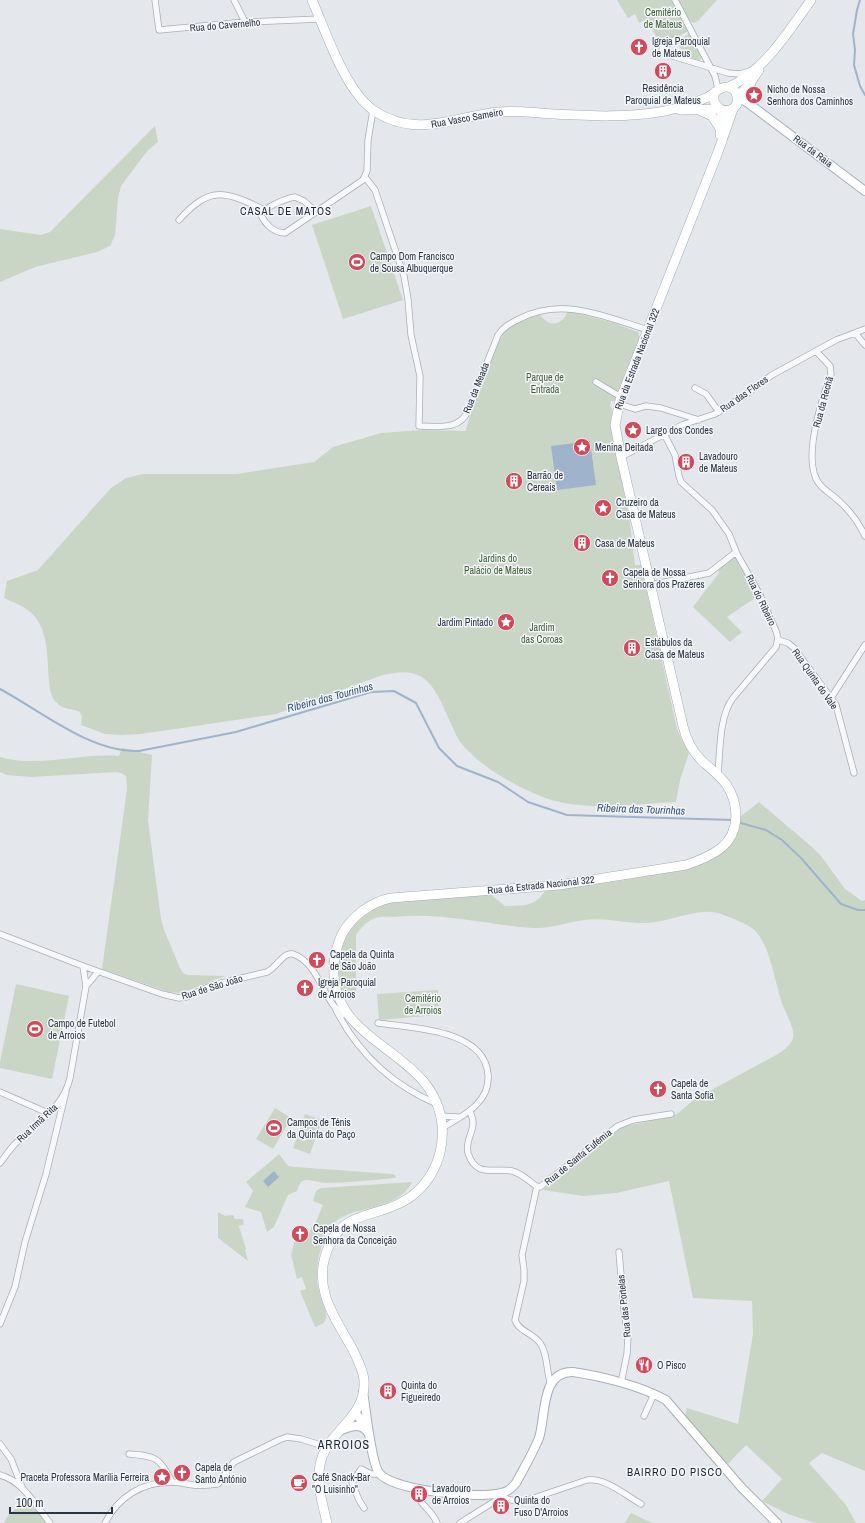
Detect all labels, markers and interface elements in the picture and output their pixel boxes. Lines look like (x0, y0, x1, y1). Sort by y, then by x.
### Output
park label: Cemitério de Mateus (644, 6, 682, 31)
street label: Rua do Cavernelho (189, 15, 261, 35)
place label: Igreja Paroquial de Mateus (652, 35, 710, 60)
church icon: Igreja Paroquial de Mateus (629, 37, 649, 57)
building icon: Residência Paroquial de Mateus (653, 61, 673, 81)
place label: Residência Paroquial de Mateus (625, 82, 701, 107)
place label: Nicho de Nossa Senhora dos Caminhos (767, 83, 853, 108)
place icon: Nicho de Nossa Senhora dos Caminhos (744, 85, 764, 105)
street label: Rua Vasco Sameiro (430, 105, 504, 131)
street label: Rua da Raia (791, 132, 836, 170)
district label: CASAL DE MATOS (240, 204, 332, 218)
place label: Campo Dom Francisco de Sousa Albuquerque (370, 250, 455, 275)
sports icon: Campo Dom Francisco de Sousa Albuquerque (347, 252, 367, 272)
street label: Rua da Estrada Nacional 322 (612, 306, 663, 412)
street label: Rua da Meada (460, 360, 492, 415)
park label: Parque de Entrada (526, 371, 564, 396)
street label: Rua das Flores (717, 373, 771, 415)
street label: Rua da Rechã (810, 375, 836, 429)
place icon: Largo dos Condes (623, 420, 643, 440)
place label: Largo dos Condes (646, 424, 713, 437)
place icon: Menina Deitada (572, 437, 592, 457)
place label: Menina Deitada (595, 441, 654, 454)
place label: Lavadouro de Mateus (699, 450, 738, 475)
building icon: Lavadouro de Mateus (676, 452, 696, 472)
place label: Barrão de Cereais (527, 469, 563, 494)
building icon: Barrão de Cereais (504, 471, 524, 491)
place label: Cruzeiro da Casa de Mateus (616, 496, 676, 521)
place icon: Cruzeiro da Casa de Mateus (593, 498, 613, 518)
building icon: Casa de Mateus (572, 533, 592, 553)
place label: Casa de Mateus (595, 537, 655, 550)
park label: Jardins do Palácio de Mateus (464, 552, 532, 577)
place label: Capela de Nossa Senhora dos Prazeres (623, 566, 705, 591)
church icon: Capela de Nossa Senhora dos Prazeres (600, 568, 620, 588)
street label: Rua do Ribeiro (743, 572, 779, 628)
place icon: Jardim Pintado (496, 612, 516, 632)
place label: Jardim Pintado (437, 616, 493, 629)
park label: Jardim das Coroas (521, 621, 563, 646)
place label: Estábulos da Casa de Mateus (645, 636, 705, 661)
building icon: Estábulos da Casa de Mateus (622, 638, 642, 658)
street label: Rua Quinta do Vale (789, 646, 841, 712)
water label: Ribeira das Tourinhas (286, 679, 375, 715)
water label: Ribeira das Tourinhas (597, 800, 686, 818)
street label: Rua da Estrada Nacional 322 (487, 873, 596, 897)
place label: Capela da Quinta de São João (330, 948, 395, 973)
church icon: Capela da Quinta de São João (307, 950, 327, 970)
street label: Rua de São João (180, 971, 245, 1002)
place label: Igreja Paroquial de Arroios (318, 976, 376, 1001)
church icon: Igreja Paroquial de Arroios (295, 978, 315, 998)
park label: Cemitério de Arroios (404, 992, 442, 1017)
place label: Campo de Futebol de Arroios (48, 1017, 116, 1042)
sports icon: Campo de Futebol de Arroios (25, 1019, 45, 1039)
place label: Capela de Santa Sofia (671, 1077, 714, 1102)
church icon: Capela de Santa Sofia (648, 1079, 668, 1099)
street label: Rua Irmã Rita (14, 1101, 60, 1145)
place label: Campos de Ténis da Quinta do Paço (287, 1116, 356, 1141)
sports icon: Campos de Ténis da Quinta do Paço (264, 1118, 284, 1138)
street label: Rua de Santa Eufémia (542, 1126, 615, 1188)
place label: Capela de Nossa Senhora da Conceição (313, 1222, 397, 1247)
church icon: Capela de Nossa Senhora da Conceição (290, 1224, 310, 1244)
street label: Rua das Portelas (614, 1274, 634, 1338)
restaurant icon: O Pisco (634, 1355, 654, 1375)
place label: O Pisco (657, 1359, 687, 1372)
place label: Quinta do Figueiredo (401, 1379, 441, 1404)
building icon: Quinta do Figueiredo (378, 1381, 398, 1401)
district label: ARROIOS (317, 1437, 370, 1453)
place label: Capela de Santo António (195, 1461, 247, 1486)
church icon: Capela de Santo António (172, 1463, 192, 1483)
district label: BAIRRO DO PISCO (627, 1465, 723, 1479)
place icon: Praceta Professora Marília Ferreira (152, 1467, 172, 1487)
place label: Praceta Professora Marília Ferreira (20, 1471, 149, 1484)
place label: Café Snack-Bar "O Luisinho" (312, 1471, 370, 1496)
cafe icon: Café Snack-Bar "O Luisinho" (289, 1473, 309, 1493)
place label: Lavadouro de Arroios (432, 1482, 471, 1507)
building icon: Lavadouro de Arroios (409, 1484, 429, 1504)
scale bar (10, 1489, 112, 1515)
place label: Quinta do Fuso D'Arroios (514, 1494, 568, 1519)
text: 100 m (16, 1495, 43, 1511)
building icon: Quinta do Fuso D'Arroios (491, 1496, 511, 1516)

